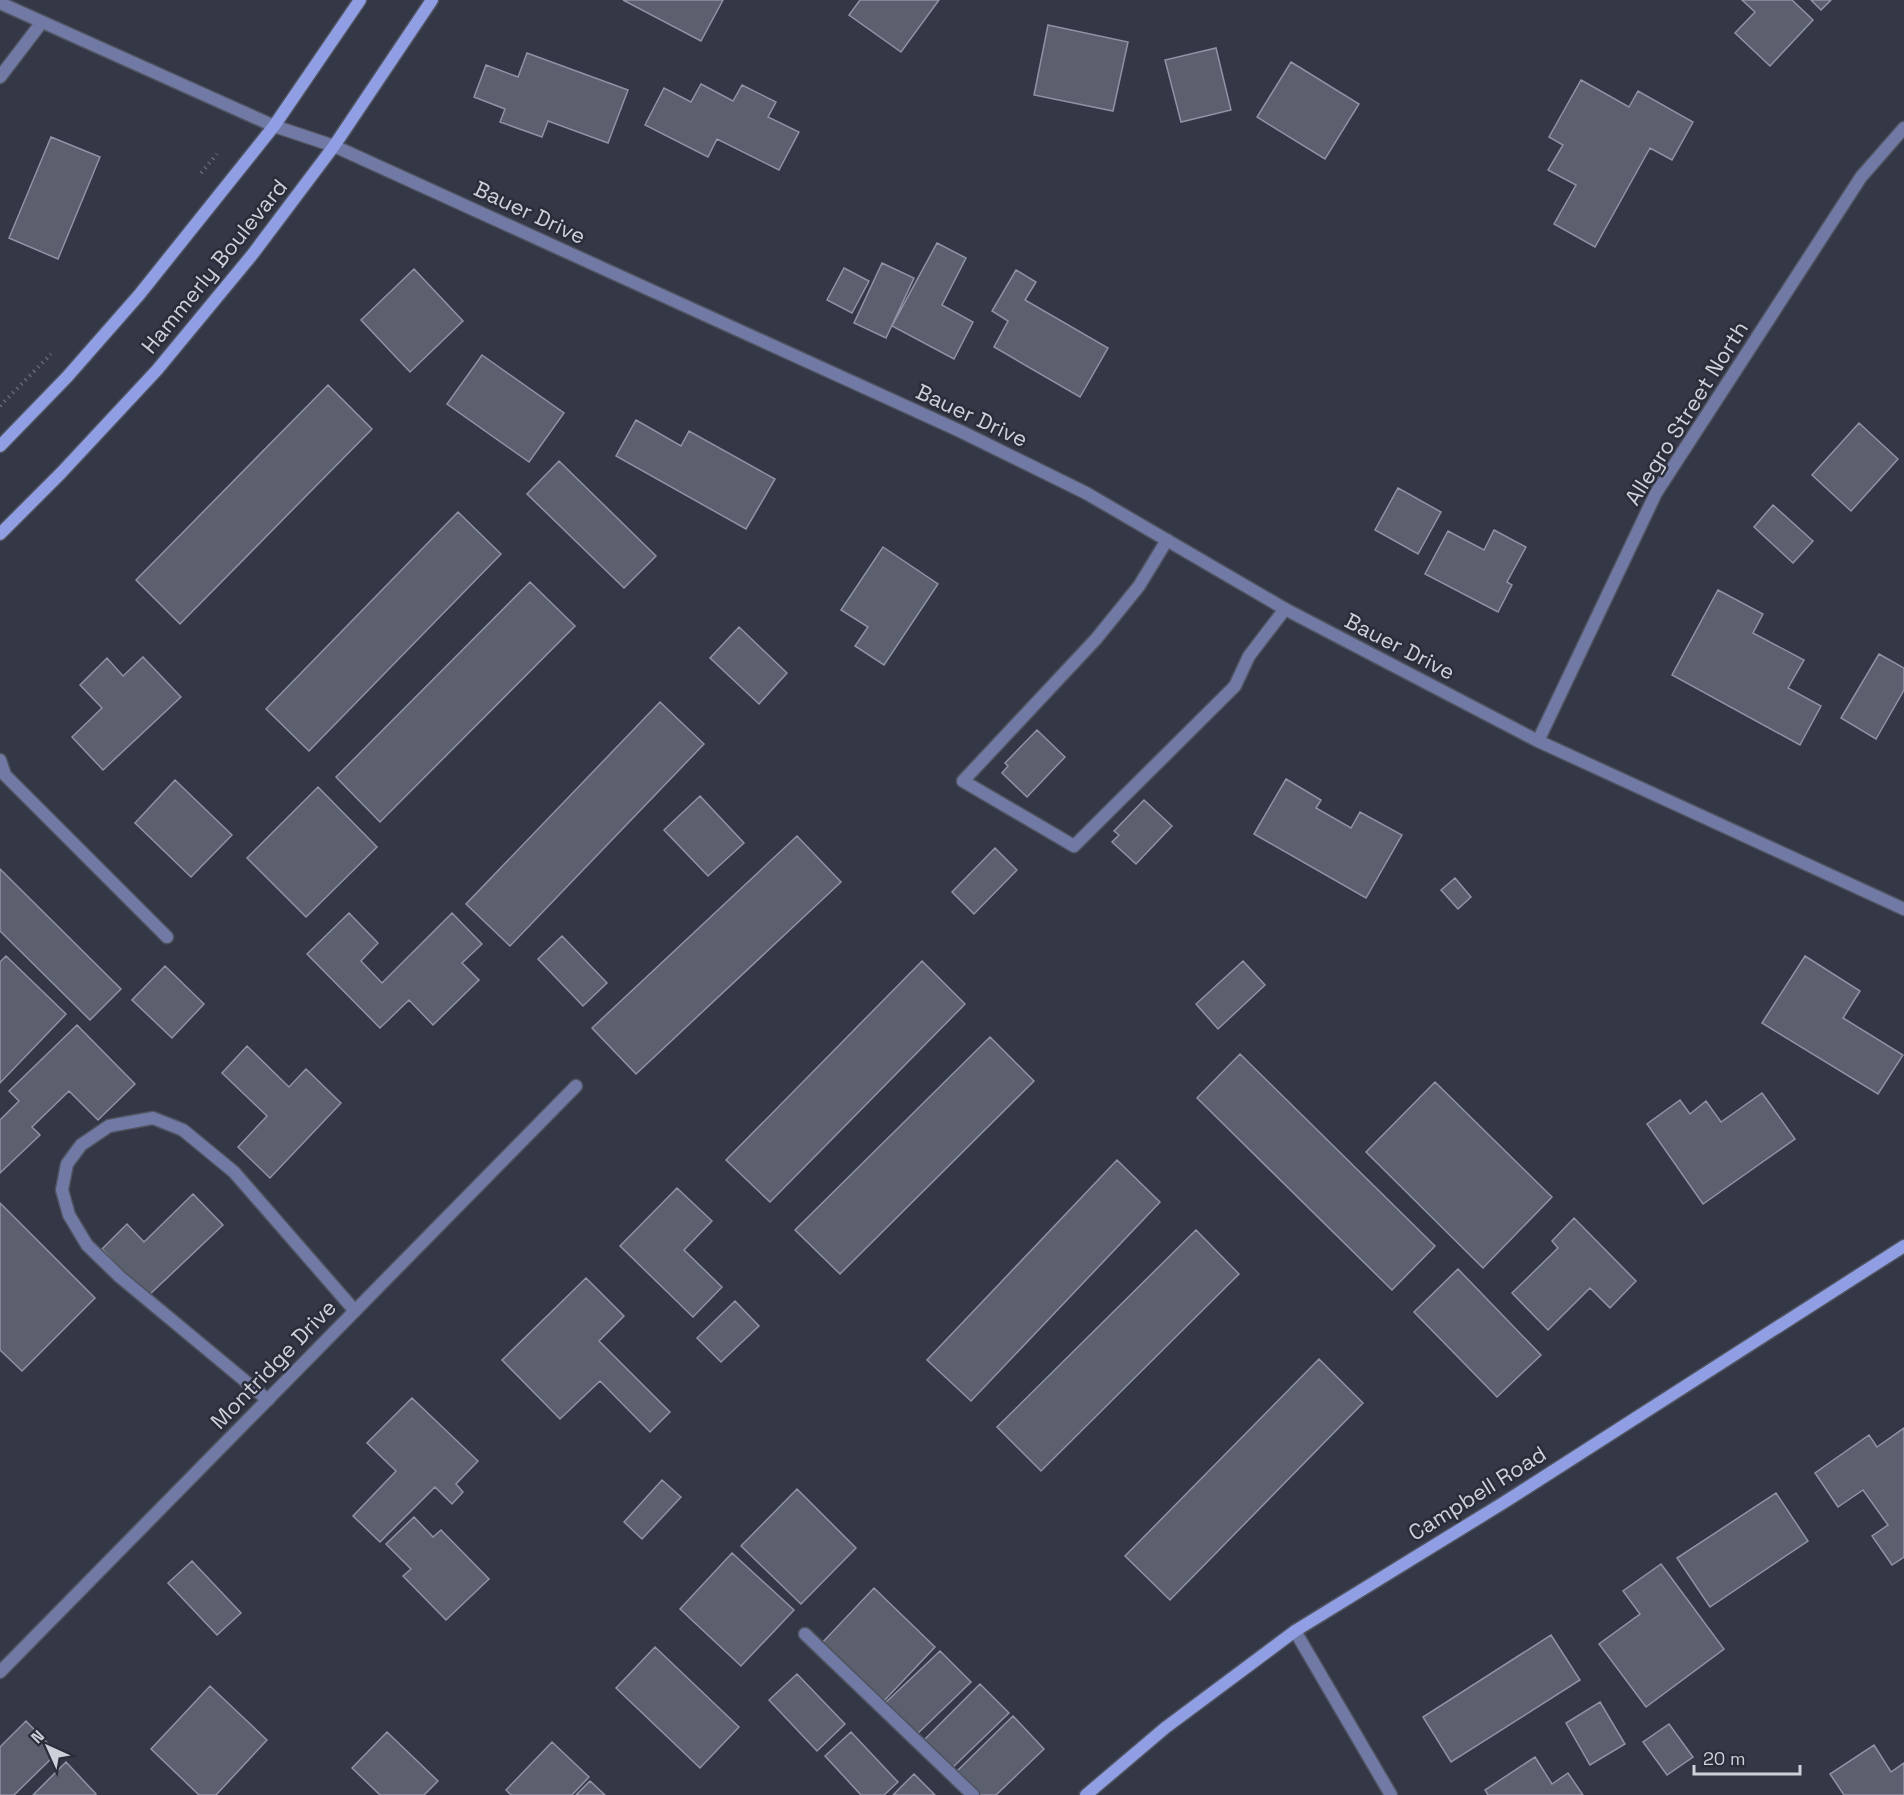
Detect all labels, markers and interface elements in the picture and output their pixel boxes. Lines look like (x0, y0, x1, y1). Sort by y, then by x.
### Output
street label: Hammerly Boulevard (135, 173, 293, 359)
street label: Bauer Drive (470, 174, 590, 250)
street label: Allegro Street North (1618, 316, 1754, 510)
street label: Bauer Drive (912, 377, 1032, 453)
street label: Bauer Drive (1340, 606, 1460, 686)
street label: Montridge Drive (204, 1293, 342, 1435)
street label: Campbell Road (1403, 1439, 1551, 1547)
north arrow (18, 1717, 78, 1777)
text: N (27, 1726, 49, 1748)
scale bar (1694, 1738, 1800, 1776)
text: 20 m (1703, 1747, 1746, 1770)

